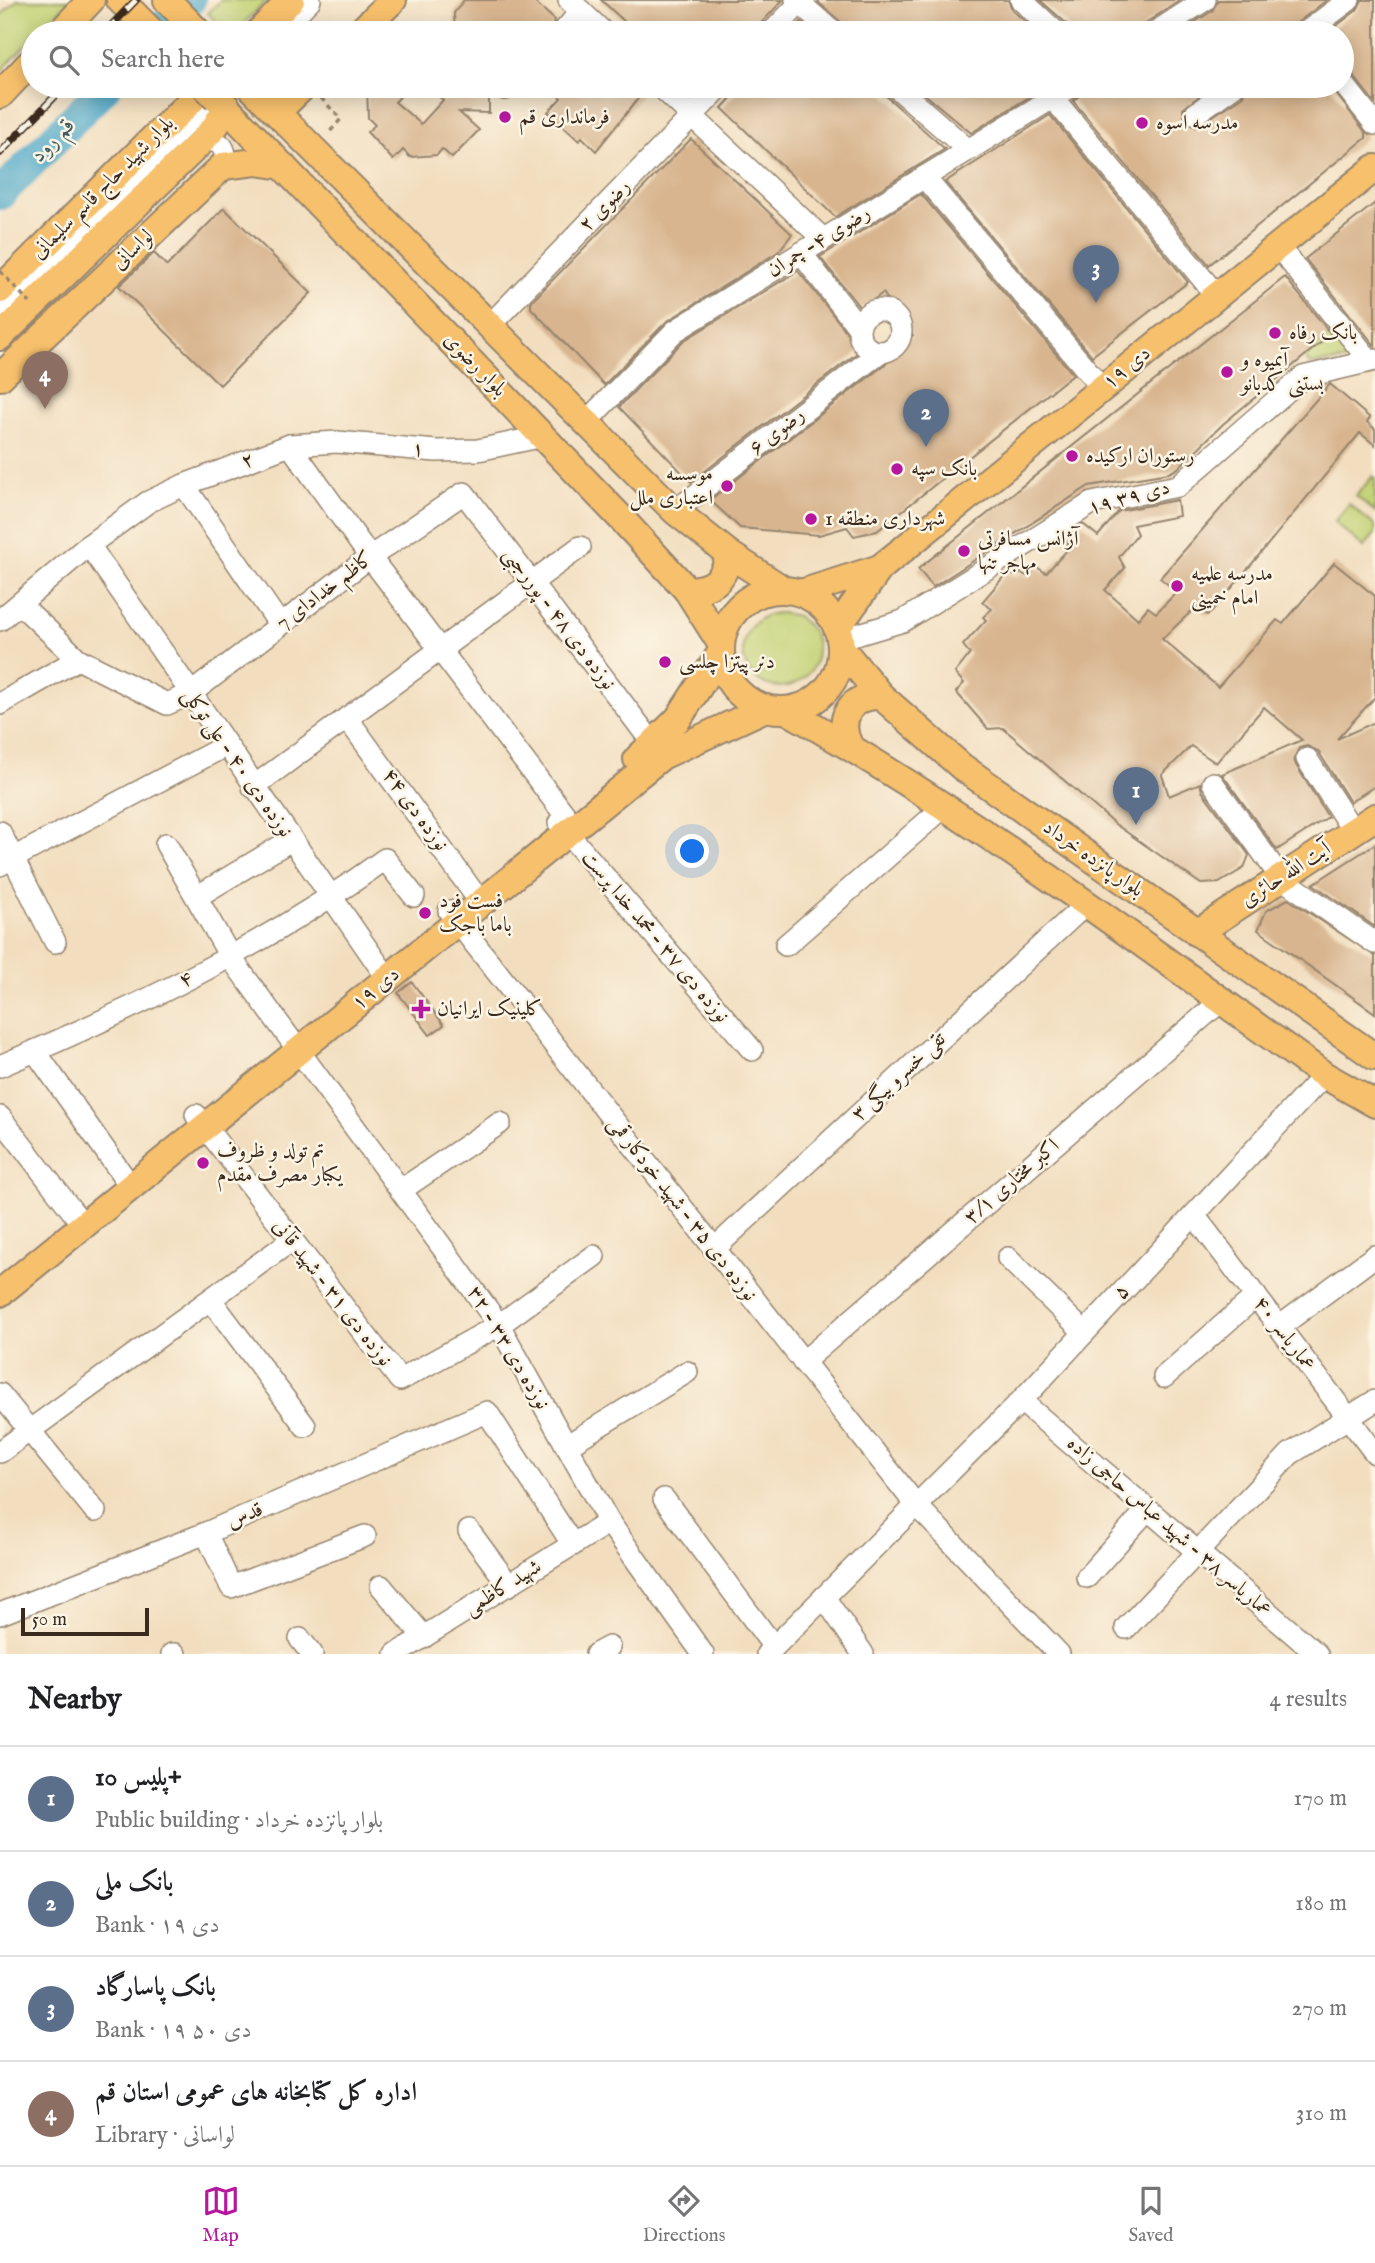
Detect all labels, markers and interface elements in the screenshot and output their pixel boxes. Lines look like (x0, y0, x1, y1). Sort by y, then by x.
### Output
search box (21, 21, 1354, 98)
icon: search (45, 41, 83, 79)
text: Search here (101, 43, 225, 76)
place label: فرمانداری قم (519, 104, 610, 136)
marker: فرمانداری قم (497, 109, 513, 125)
place label: مدرسه اسوه (1156, 110, 1238, 137)
water label: قم رود (24, 111, 86, 173)
street label: بلوار شهید حاج قاسم سلیمانی (26, 111, 185, 270)
marker: مدرسه اسوه (1134, 115, 1150, 131)
street label: رضوی ۲ (573, 174, 637, 238)
street label: رضوی ۴- چمران (762, 200, 876, 284)
street label: لواسانی (106, 224, 160, 276)
pin: 3 (1073, 245, 1119, 303)
place label: بانک رفاه (1289, 320, 1357, 347)
marker: بانک رفاه (1267, 325, 1283, 341)
street label: بلوار رضوی (438, 327, 512, 403)
street label: ۱۹ دی (1097, 340, 1157, 396)
place label: آبمیوه و بستنی کدبانو (1239, 346, 1324, 398)
pin: 4 (22, 351, 68, 409)
marker: آبمیوه و بستنی کدبانو (1219, 364, 1235, 380)
pin: 2 (903, 389, 949, 447)
street label: رضوی ۶ (744, 402, 810, 462)
street label: ۱ (410, 436, 426, 464)
place label: رستوران ارکیده (1086, 443, 1195, 470)
street label: ۲ (238, 446, 258, 476)
marker: رستوران ارکیده (1064, 448, 1080, 464)
place label: بانک سپه (911, 456, 977, 483)
place label: موسسه اعتباری ملل (630, 461, 713, 512)
marker: بانک سپه (889, 461, 905, 477)
street label: ۱۹ دی ۳۹ (1085, 474, 1173, 522)
marker: موسسه اعتباری ملل (719, 478, 735, 494)
place label: شهرداری منطقه 1 (825, 506, 945, 533)
marker: شهرداری منطقه 1 (803, 511, 819, 527)
place label: آژانس مسافرتی مهاجر تنها (978, 525, 1081, 577)
street label: نوزده دی ۴۸ - پوررجبی (495, 542, 622, 697)
marker: آژانس مسافرتی مهاجر تنها (956, 543, 972, 559)
street label: 7 کاظم خدادای (271, 546, 382, 640)
place label: مدرسه علمیه امام خمینی (1191, 561, 1273, 615)
marker: مدرسه علمیه امام خمینی (1169, 578, 1185, 594)
place label: دنر پیتزا چلسی (679, 649, 775, 676)
marker: دنر پیتزا چلسی (657, 654, 673, 670)
street label: نوزده دی ۴۰ - علی توکلی (175, 683, 299, 843)
street label: نوزده دی ۴۴ (376, 763, 454, 857)
pin: 1 (1113, 767, 1159, 825)
street label: بلوار پانزده خرداد (1037, 814, 1149, 904)
street label: آیت الله حائری (1233, 830, 1338, 914)
your location (675, 834, 709, 868)
street label: نوزده دی ۳۷ - محمد خدا پرست (575, 845, 735, 1029)
place label: فست فود باما باجک (439, 888, 512, 939)
marker: فست فود باما باجک (417, 905, 433, 921)
street label: ۱۹ دی (346, 961, 406, 1017)
street label: ۴ (175, 965, 197, 995)
place label: کلینیک ایرانیان (437, 996, 542, 1023)
marker: کلینیک ایرانیان (411, 999, 431, 1019)
street label: ۳ تقی خسرو بیگی (845, 1025, 953, 1128)
street label: نوزده دی ۳۵ - شهید خودکار قمی (601, 1111, 763, 1307)
street label: ۳/۱ اکبر مختاری (959, 1133, 1065, 1231)
place label: تم تولد و ظروف یکبار مصرف مقدم (217, 1138, 343, 1192)
marker: تم تولد و ظروف یکبار مصرف مقدم (195, 1155, 211, 1171)
street label: نوزده دی ۳۱ - شهید قآنی (266, 1213, 399, 1372)
street label: ۵ (1108, 1278, 1136, 1306)
street label: ۳۲ - نوزده دی ۳۳ (460, 1281, 556, 1415)
street label: عماریاسر ۴۰ (1247, 1291, 1321, 1377)
street label: عماریاسر ۳۸ - شهید عباس حاجی زاده (1061, 1430, 1277, 1624)
street label: قدس (223, 1496, 267, 1536)
street label: شهید کاظمی (459, 1554, 547, 1622)
scale bar (21, 1605, 149, 1637)
text: 50 m (32, 1608, 67, 1632)
text: Nearby (28, 1681, 121, 1719)
text: 4 results (1269, 1685, 1347, 1714)
text: پلیس 10+ (95, 1761, 182, 1794)
text: 1 (47, 1784, 55, 1813)
text: 170 m (1294, 1784, 1347, 1813)
text: Public building · بلوار پانزده خرداد (95, 1806, 383, 1835)
text: بانک ملی (95, 1866, 173, 1899)
text: 2 (46, 1889, 56, 1918)
text: 180 m (1295, 1889, 1347, 1918)
text: Bank · ۱۹ دی (95, 1911, 220, 1940)
text: بانک پاسارگاد (95, 1971, 216, 2004)
text: 3 (47, 1994, 55, 2023)
text: 270 m (1292, 1994, 1347, 2023)
text: Bank · ۱۹ دی ۵۰ (95, 2016, 252, 2045)
text: اداره کل کتابخانه های عمومی استان قم (95, 2076, 417, 2109)
text: 4 (45, 2099, 57, 2128)
text: 310 m (1296, 2099, 1347, 2128)
text: Library · لواسانی (95, 2121, 235, 2150)
tab: Map (202, 2182, 240, 2248)
tab: Directions (643, 2182, 725, 2248)
tab: Saved (1128, 2182, 1173, 2248)

